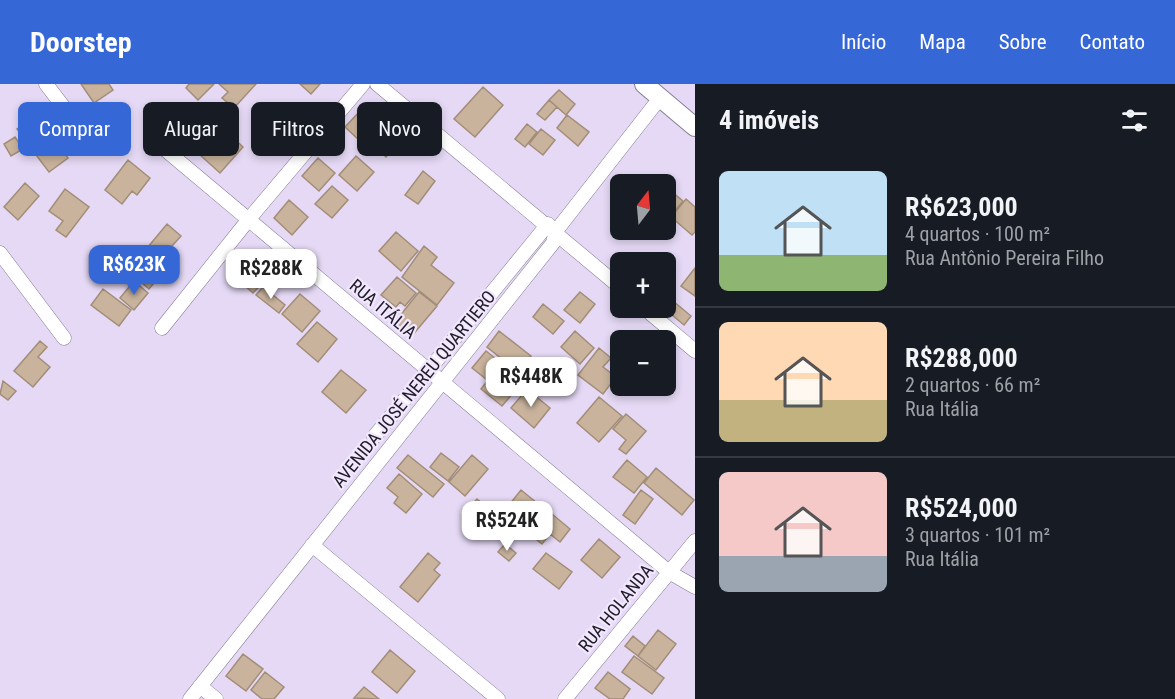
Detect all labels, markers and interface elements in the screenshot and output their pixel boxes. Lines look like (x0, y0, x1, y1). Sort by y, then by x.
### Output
text: Doorstep (30, 26, 132, 59)
text: Início (841, 30, 886, 54)
text: Mapa (919, 30, 966, 54)
text: Sobre (999, 30, 1047, 54)
text: Contato (1080, 30, 1145, 54)
chip: Comprar (18, 102, 131, 156)
chip: Alugar (143, 102, 239, 156)
chip: Filtros (251, 102, 345, 156)
chip: Novo (357, 102, 442, 156)
icon: filters (1118, 104, 1151, 137)
text: 4 imóveis (719, 105, 819, 135)
north arrow (610, 174, 676, 240)
map controls (610, 174, 676, 396)
text: R$623,000 (905, 192, 1018, 222)
icon: home (767, 195, 839, 267)
text: 4 quartos · 100 m² (905, 222, 1050, 246)
pin: R$623K (85, 245, 183, 296)
text: Rua Antônio Pereira Filho (905, 246, 1104, 270)
pin: R$288K (222, 249, 320, 300)
text: R$623K (103, 252, 165, 276)
button: + (610, 252, 676, 318)
text: R$288K (240, 256, 302, 280)
street label: RUA ITÁLIA (346, 275, 422, 343)
street label: AVENIDA JOSÉ NEREU QUARTIERO (328, 286, 499, 491)
button: − (610, 330, 676, 396)
text: R$288,000 (905, 343, 1018, 373)
icon: home (767, 346, 839, 418)
pin: R$448K (482, 357, 580, 408)
text: R$448K (500, 364, 562, 388)
text: 2 quartos · 66 m² (905, 373, 1040, 397)
text: Rua Itália (905, 397, 979, 421)
text: R$524,000 (905, 493, 1018, 523)
icon: home (767, 496, 839, 568)
pin: R$524K (458, 501, 556, 552)
text: R$524K (476, 508, 538, 532)
text: 3 quartos · 101 m² (905, 523, 1050, 547)
text: Rua Itália (905, 547, 979, 571)
street label: RUA HOLANDA (574, 559, 658, 656)

